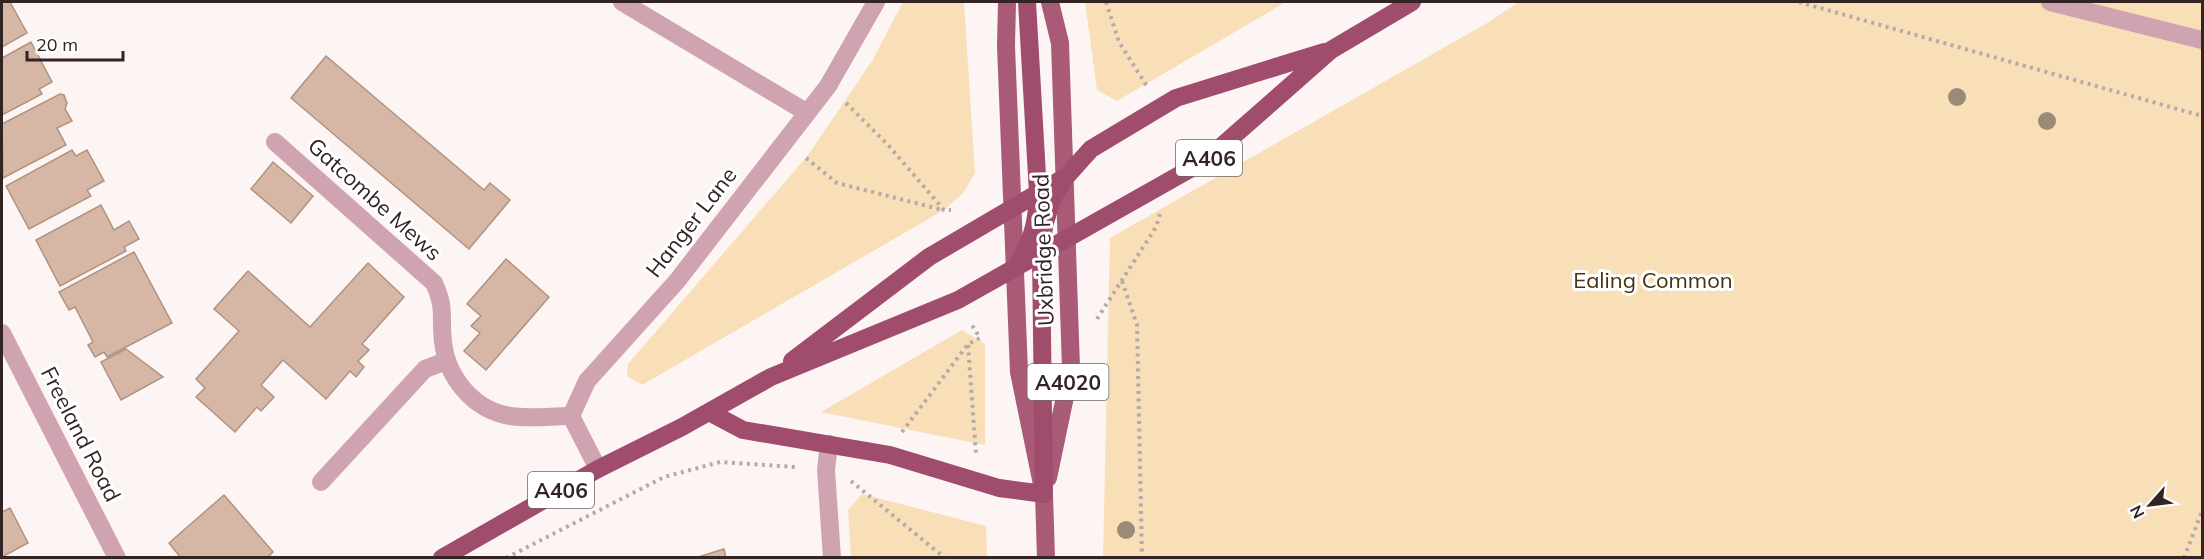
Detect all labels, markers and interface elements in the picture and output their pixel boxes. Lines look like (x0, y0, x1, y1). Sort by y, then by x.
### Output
scale bar (27, 24, 123, 62)
text: 20 m (36, 33, 78, 56)
street label: Gatcombe Mews (302, 131, 448, 267)
road number: A406 (1176, 140, 1242, 176)
street label: Hanger Lane (639, 161, 743, 283)
street label: Uxbridge Road (1026, 173, 1060, 327)
park label: Ealing Common (1573, 266, 1733, 294)
street label: Freeland Road (35, 362, 127, 506)
road number: A4020 (1028, 364, 1108, 400)
road number: A406 (528, 472, 594, 508)
north arrow (2120, 475, 2180, 535)
text: N (2125, 502, 2148, 522)

